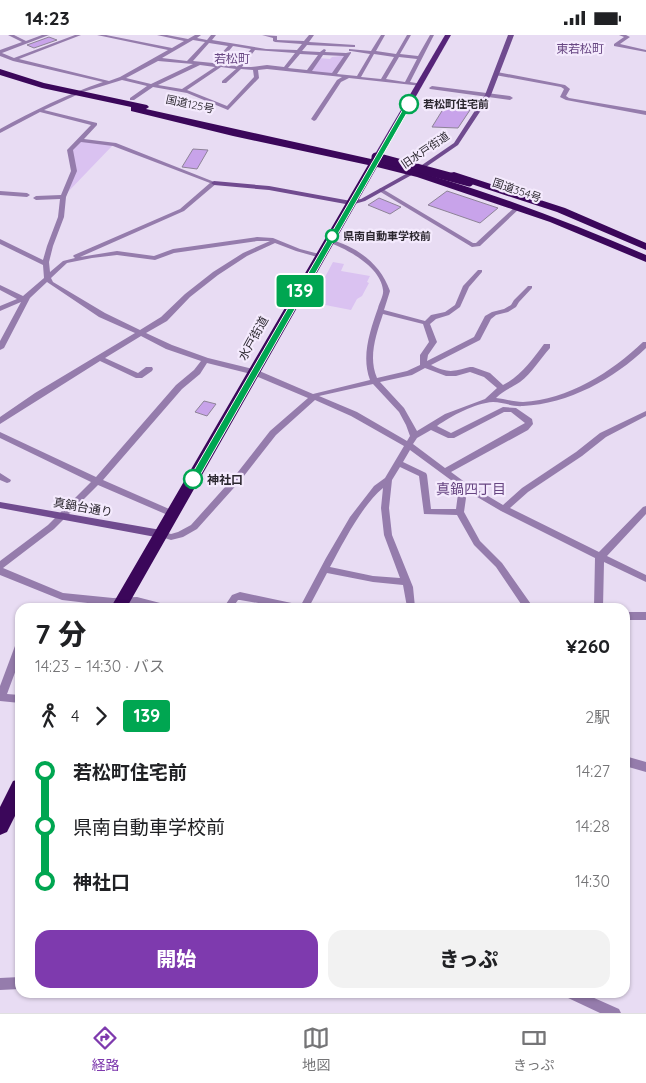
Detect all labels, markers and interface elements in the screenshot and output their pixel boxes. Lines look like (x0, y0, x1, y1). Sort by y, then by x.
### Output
text: 14:23 (25, 6, 70, 30)
district label: 東若松町 (556, 41, 604, 56)
district label: 若松町 (214, 51, 250, 66)
street label: 国道125号 (164, 92, 216, 116)
marker: 若松町住宅前 (399, 94, 419, 114)
place label: 若松町住宅前 (423, 97, 489, 111)
street label: 旧水戸街道 (398, 129, 452, 171)
street label: 国道354号 (491, 175, 543, 205)
marker: 県南自動車学校前 (325, 229, 339, 243)
place label: 県南自動車学校前 (343, 229, 431, 243)
line badge: 139 (271, 275, 329, 307)
text: 139 (287, 279, 313, 302)
street label: 水戸街道 (235, 313, 271, 363)
marker: 神社口 (183, 469, 203, 489)
place label: 神社口 (207, 472, 243, 487)
district label: 真鍋四丁目 (436, 480, 506, 498)
street label: 真鍋台通り (52, 494, 114, 520)
text: 7 分 (35, 616, 86, 651)
text: ¥260 (566, 634, 610, 658)
text: 14:23 – 14:30 · バス (35, 656, 165, 676)
icon: walk (35, 702, 63, 730)
icon: forward (87, 702, 115, 730)
text: 139 (133, 704, 160, 727)
text: 4 (71, 706, 79, 726)
text: 2駅 (585, 707, 610, 727)
text: 若松町住宅前 (73, 760, 187, 784)
text: 14:27 (576, 761, 610, 781)
text: 県南自動車学校前 (73, 815, 225, 839)
text: 14:28 (575, 816, 610, 836)
text: 神社口 (73, 870, 130, 894)
text: 14:30 (575, 871, 610, 891)
button: 開始 (35, 930, 318, 988)
button: きっぷ (328, 930, 610, 988)
tab: 経路 (91, 1024, 119, 1074)
tab: 地図 (302, 1024, 330, 1074)
tab: きっぷ (513, 1024, 555, 1074)

